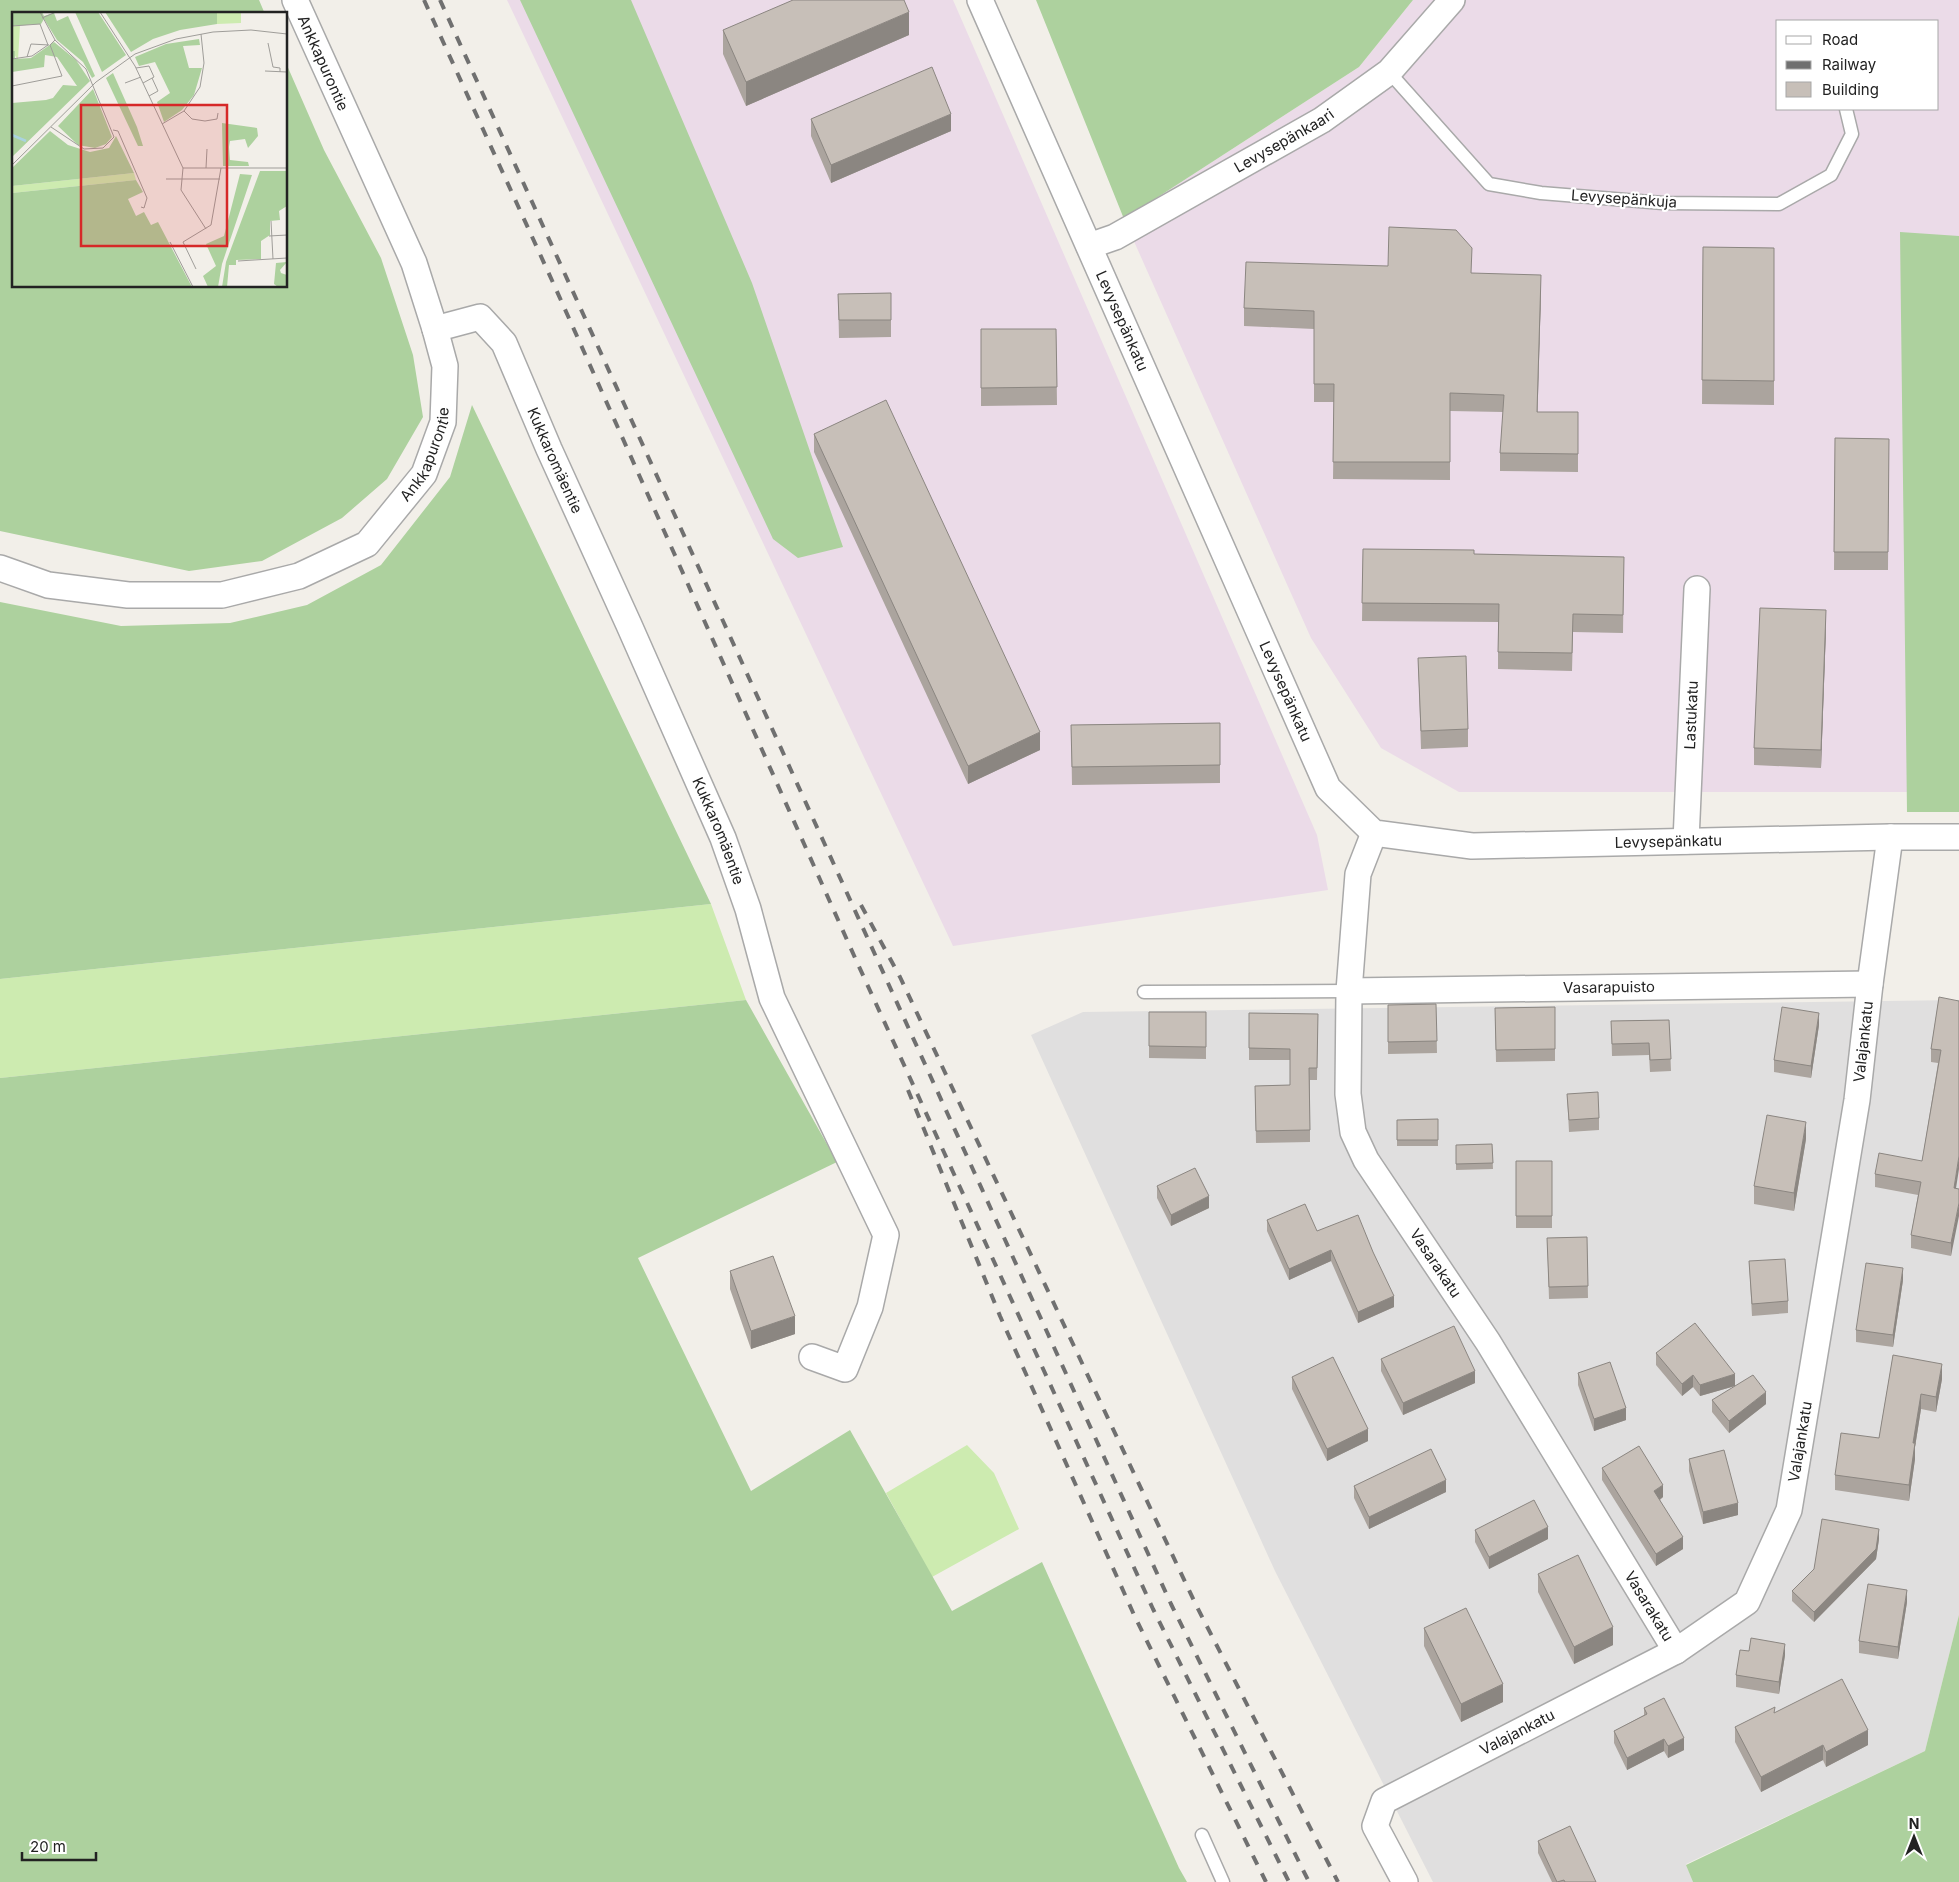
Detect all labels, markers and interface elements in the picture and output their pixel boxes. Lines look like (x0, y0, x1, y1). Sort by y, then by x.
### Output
inset map (12, 12, 288, 288)
street label: Ankkapurontie (294, 12, 353, 114)
legend (1776, 20, 1939, 110)
text: Road (1822, 30, 1858, 49)
text: Railway (1822, 55, 1877, 74)
text: Building (1822, 80, 1879, 99)
street label: Levysepänkaari (1231, 105, 1337, 177)
street label: Levysepänkuja (1570, 185, 1678, 212)
street label: Levysepänkatu (1092, 268, 1153, 374)
street label: Kukkaromäentie (523, 404, 587, 516)
street label: Ankkapurontie (396, 407, 453, 505)
street label: Levysepänkatu (1255, 638, 1316, 744)
street label: Lastukatu (1680, 680, 1702, 750)
street label: Kukkaromäentie (688, 774, 749, 887)
street label: Levysepänkatu (1614, 831, 1722, 852)
street label: Vasarapuisto (1563, 977, 1655, 997)
street label: Valajankatu (1849, 1000, 1877, 1083)
street label: Vasarakatu (1406, 1225, 1466, 1301)
street label: Valajankatu (1784, 1400, 1816, 1483)
street label: Vasarakatu (1621, 1567, 1678, 1645)
street label: Valajankatu (1477, 1705, 1558, 1759)
north arrow (1889, 1812, 1939, 1862)
text: N (1909, 1815, 1919, 1832)
scale bar (22, 1830, 96, 1862)
text: 20 m (30, 1837, 66, 1856)

